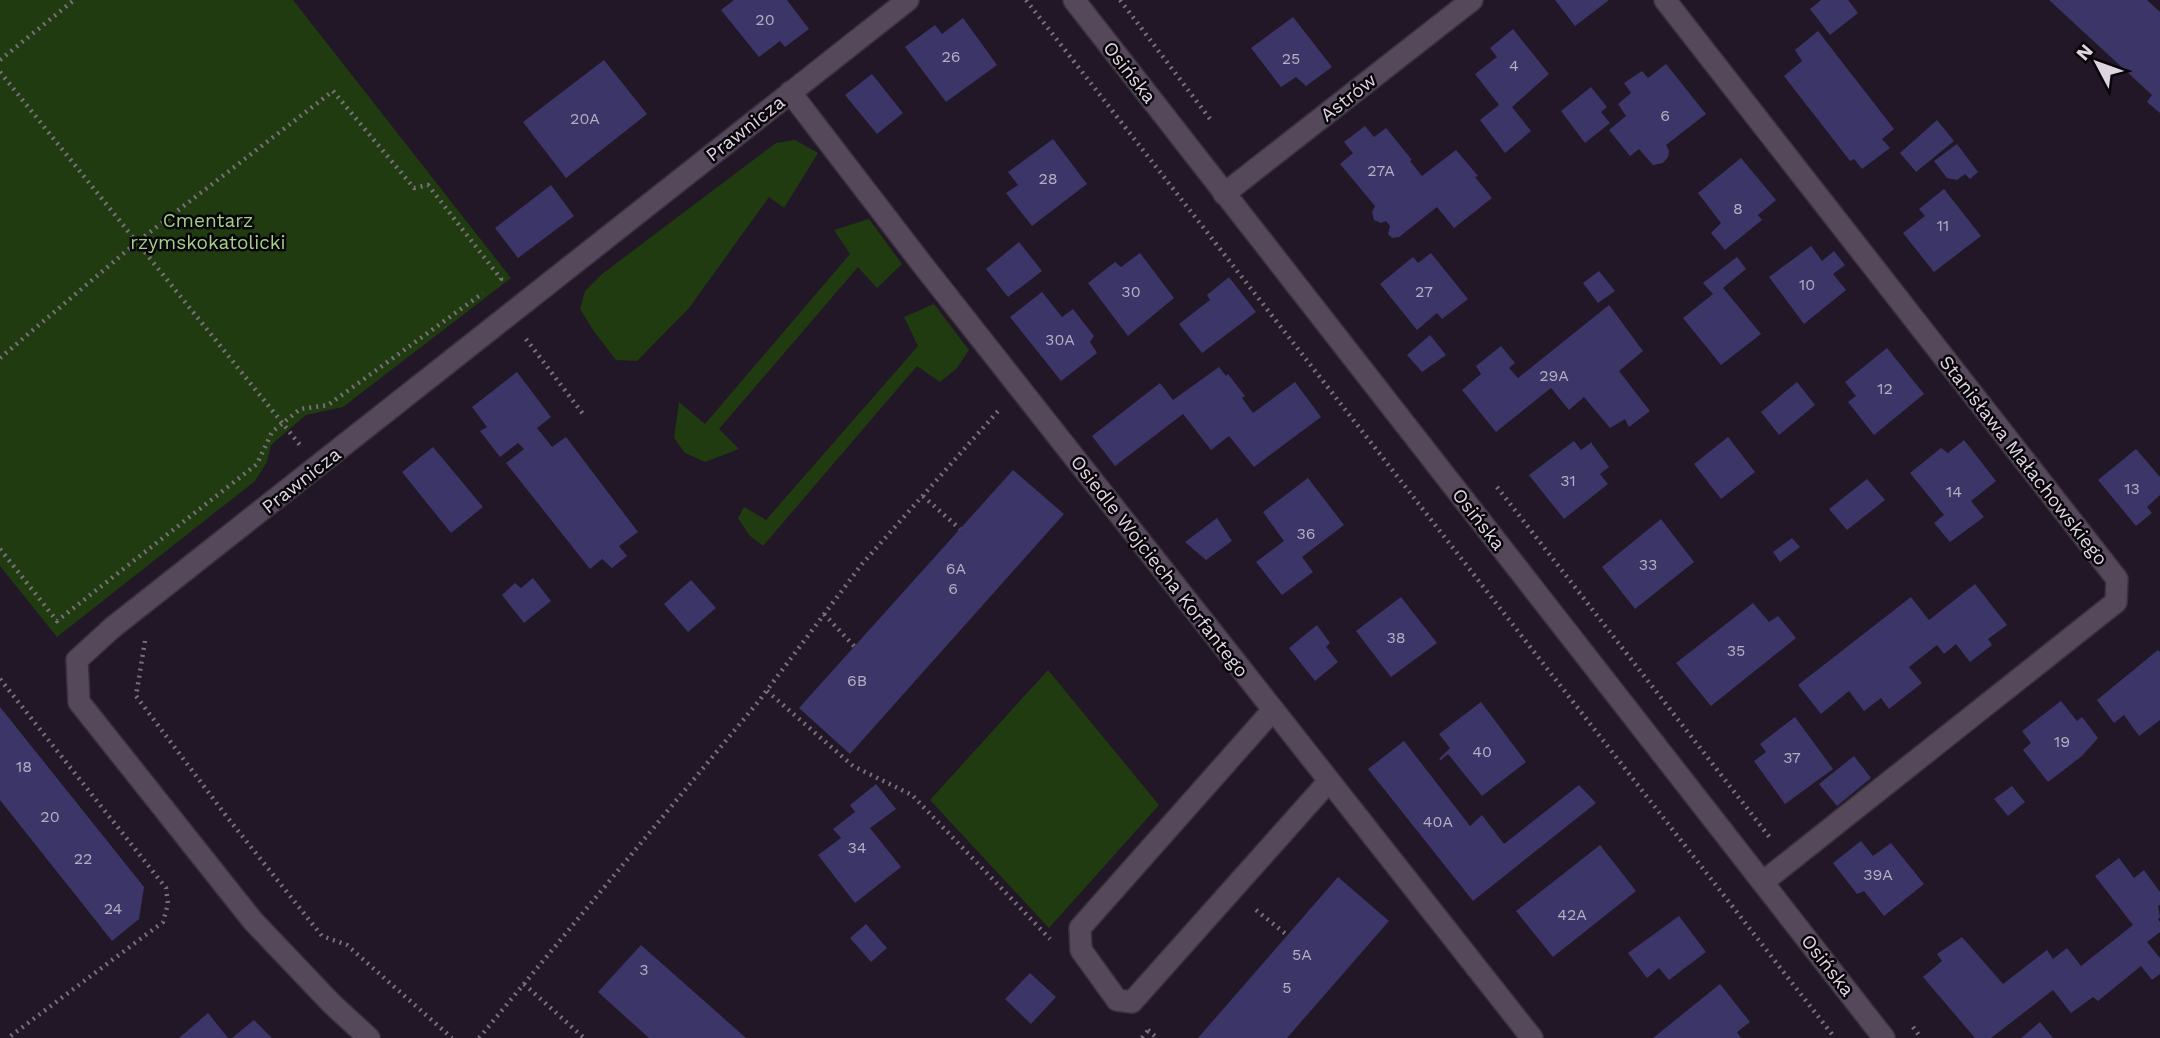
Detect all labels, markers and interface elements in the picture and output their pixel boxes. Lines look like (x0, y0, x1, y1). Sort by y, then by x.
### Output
house number: 20 (755, 10, 775, 29)
north arrow (2062, 28, 2132, 98)
street label: Osińska (1098, 37, 1161, 108)
text: N (2071, 39, 2098, 65)
house number: 26 (941, 47, 961, 66)
house number: 25 (1282, 49, 1300, 68)
house number: 4 (1509, 56, 1519, 75)
street label: Astrów (1316, 68, 1381, 126)
street label: Prawnicza (701, 90, 790, 166)
house number: 6 (1660, 106, 1670, 125)
house number: 20A (570, 109, 600, 128)
house number: 27A (1367, 161, 1395, 180)
house number: 28 (1038, 169, 1058, 188)
house number: 8 (1733, 199, 1743, 218)
park label: Cmentarz rzymskokatolicki (130, 209, 286, 254)
house number: 11 (1937, 216, 1949, 235)
house number: 10 (1799, 275, 1815, 294)
house number: 30 (1121, 282, 1141, 301)
house number: 27 (1415, 282, 1433, 301)
house number: 30A (1045, 330, 1075, 349)
street label: Stanisława Małachowskiego (1935, 351, 2113, 570)
house number: 29A (1539, 366, 1569, 385)
house number: 12 (1877, 379, 1893, 398)
street label: Prawnicza (257, 442, 346, 518)
street label: Osiedle Wojciecha Korfantego (1066, 451, 1253, 682)
house number: 31 (1560, 471, 1576, 490)
house number: 13 (2124, 479, 2140, 498)
house number: 14 (1946, 482, 1962, 501)
street label: Osińska (1447, 484, 1510, 555)
house number: 36 (1296, 524, 1316, 543)
house number: 33 (1639, 555, 1657, 574)
house number: 6A (946, 559, 967, 578)
house number: 6 (948, 579, 958, 598)
house number: 38 (1386, 628, 1406, 647)
house number: 35 (1727, 641, 1745, 660)
house number: 6B (847, 671, 867, 690)
house number: 19 (2054, 732, 2070, 751)
house number: 40 (1472, 742, 1492, 761)
house number: 37 (1783, 748, 1801, 767)
house number: 18 (16, 757, 32, 776)
house number: 20 (40, 807, 60, 826)
house number: 40A (1423, 812, 1454, 831)
house number: 34 (847, 838, 867, 857)
house number: 22 (74, 849, 92, 868)
house number: 39A (1863, 865, 1893, 884)
house number: 24 (104, 899, 123, 918)
house number: 42A (1557, 905, 1587, 924)
street label: Osińska (1796, 930, 1859, 1001)
house number: 5A (1292, 945, 1312, 964)
house number: 3 (639, 960, 649, 979)
house number: 5 (1282, 978, 1292, 997)

